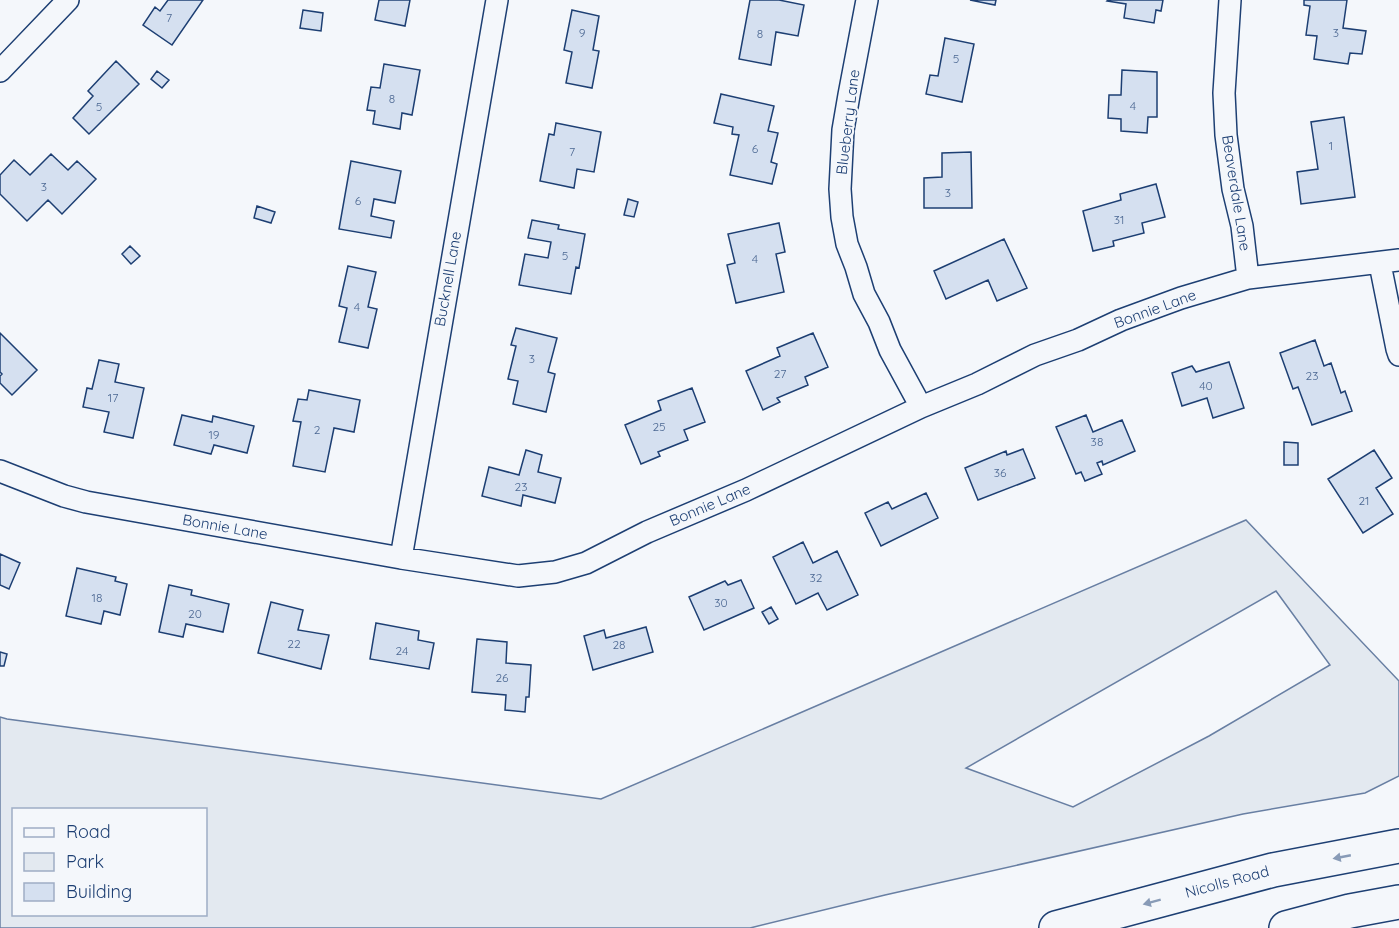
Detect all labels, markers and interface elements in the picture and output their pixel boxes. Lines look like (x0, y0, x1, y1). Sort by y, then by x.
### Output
house number: 7 (166, 10, 172, 25)
house number: 9 (579, 25, 586, 40)
house number: 3 (1333, 25, 1339, 40)
house number: 8 (757, 26, 763, 41)
house number: 5 (953, 51, 959, 66)
street label: Blueberry Lane (832, 68, 863, 176)
house number: 8 (389, 91, 395, 106)
house number: 4 (1130, 98, 1136, 113)
house number: 5 (96, 99, 102, 114)
street label: Beaverdale Lane (1218, 134, 1255, 252)
house number: 1 (1329, 138, 1333, 153)
house number: 6 (752, 141, 759, 156)
house number: 7 (569, 144, 575, 159)
house number: 3 (41, 179, 47, 194)
house number: 3 (945, 185, 951, 200)
house number: 6 (355, 193, 362, 208)
house number: 31 (1114, 212, 1124, 227)
street label: Bucknell Lane (430, 230, 465, 328)
house number: 5 (562, 248, 568, 263)
house number: 4 (752, 251, 758, 266)
street label: Bonnie Lane (1111, 285, 1199, 332)
house number: 4 (354, 299, 360, 314)
house number: 3 (529, 351, 535, 366)
house number: 27 (774, 366, 786, 381)
house number: 23 (1306, 368, 1318, 383)
house number: 40 (1199, 378, 1213, 393)
house number: 17 (108, 390, 118, 405)
house number: 25 (652, 419, 666, 434)
house number: 2 (314, 422, 321, 437)
house number: 19 (208, 427, 220, 442)
house number: 38 (1091, 434, 1103, 449)
house number: 36 (994, 465, 1007, 480)
house number: 23 (515, 479, 527, 494)
street label: Bonnie Lane (666, 479, 753, 530)
house number: 21 (1358, 493, 1370, 508)
street label: Bonnie Lane (181, 510, 269, 543)
house number: 32 (810, 570, 823, 585)
house number: 18 (92, 590, 102, 605)
house number: 30 (714, 595, 728, 610)
house number: 20 (188, 606, 202, 621)
house number: 22 (287, 636, 301, 651)
house number: 28 (612, 637, 626, 652)
house number: 24 (396, 643, 408, 658)
house number: 26 (495, 670, 509, 685)
legend (12, 808, 207, 916)
text: Road (66, 820, 111, 843)
text: Park (66, 850, 104, 873)
one-way arrow (1332, 852, 1351, 861)
street label: Nicolls Road (1183, 861, 1271, 902)
text: Building (66, 880, 132, 903)
one-way arrow (1143, 898, 1161, 907)

